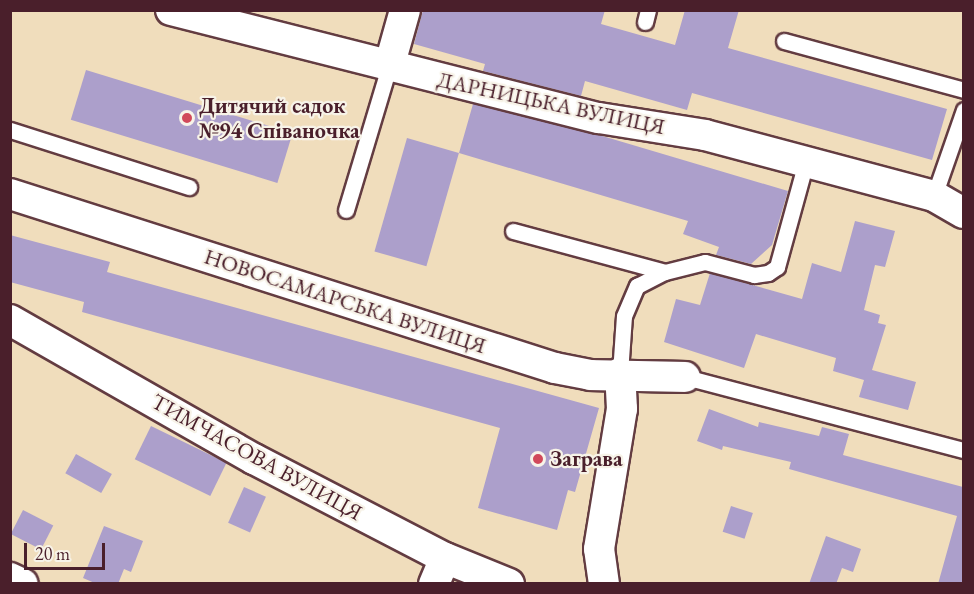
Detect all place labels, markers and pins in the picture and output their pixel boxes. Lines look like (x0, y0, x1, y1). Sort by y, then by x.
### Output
place label: Дитячий садок №94 Співаночка (199, 92, 360, 144)
marker: Дитячий садок №94 Співаночка (180, 111, 194, 125)
place label: Заграва (550, 446, 623, 472)
marker: Заграва (531, 452, 545, 466)

